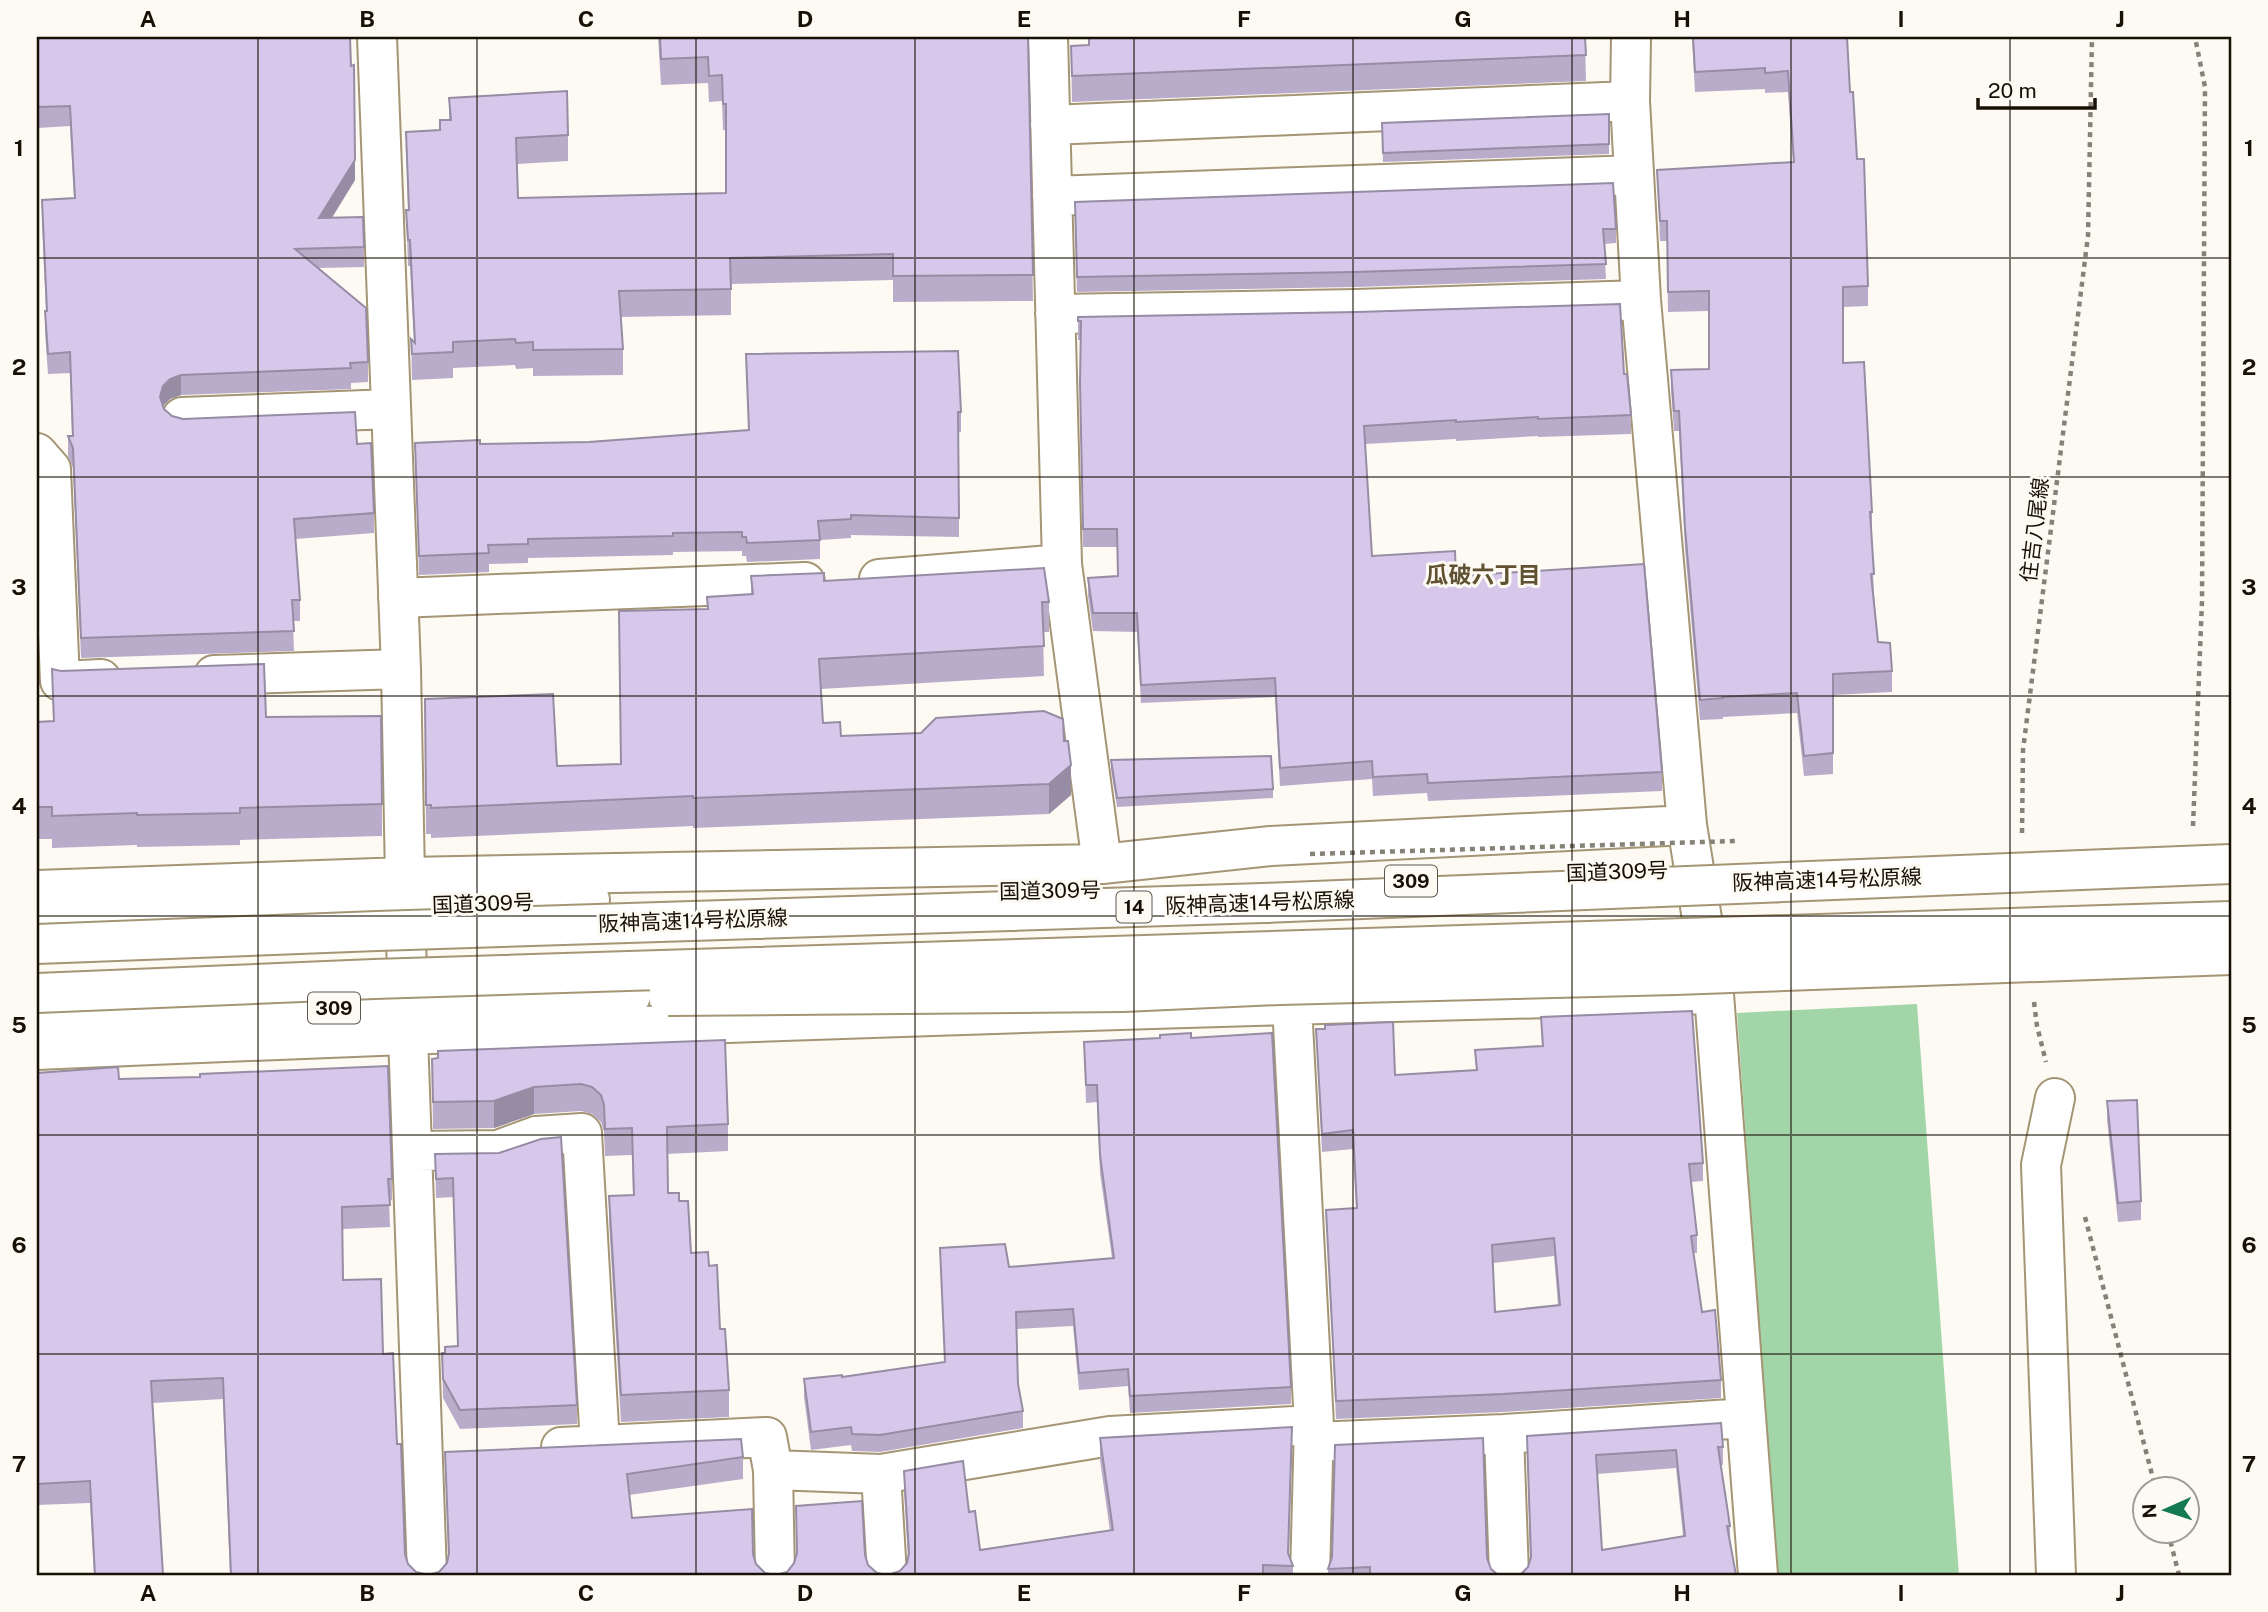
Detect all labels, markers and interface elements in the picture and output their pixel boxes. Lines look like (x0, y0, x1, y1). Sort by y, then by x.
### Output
text: A (140, 5, 157, 32)
text: B (359, 5, 375, 32)
text: C (578, 5, 594, 32)
text: D (797, 5, 813, 32)
text: E (1017, 5, 1031, 32)
text: F (1237, 5, 1251, 32)
text: G (1454, 5, 1472, 32)
text: H (1673, 5, 1691, 32)
text: I (1897, 5, 1905, 32)
text: J (2115, 5, 2125, 32)
scale bar (1978, 66, 2095, 110)
text: 20 m (1988, 78, 2037, 103)
text: 1 (14, 134, 24, 161)
text: 1 (2244, 134, 2254, 161)
text: 2 (12, 353, 26, 380)
text: 2 (2242, 353, 2256, 380)
street label: 住吉八尾線 (2016, 476, 2053, 584)
district label: 瓜破六丁目 (1426, 561, 1541, 588)
text: 3 (11, 573, 27, 600)
text: 3 (2241, 573, 2257, 600)
text: 4 (11, 792, 27, 819)
text: 4 (2241, 792, 2257, 819)
street label: 国道309号 (1566, 857, 1668, 886)
street label: 阪神高速14号松原線 (1732, 864, 1922, 895)
road number: 309 (1385, 866, 1437, 897)
street label: 国道309号 (999, 877, 1101, 904)
street label: 阪神高速14号松原線 (1165, 887, 1355, 918)
street label: 国道309号 (432, 889, 534, 918)
road number: 14 (1116, 892, 1152, 923)
street label: 阪神高速14号松原線 (598, 905, 788, 936)
road number: 309 (308, 992, 360, 1024)
text: 5 (11, 1011, 27, 1038)
text: 5 (2241, 1011, 2257, 1038)
text: 6 (11, 1231, 27, 1258)
text: 6 (2241, 1231, 2257, 1258)
text: 7 (12, 1450, 26, 1477)
text: 7 (2242, 1450, 2256, 1477)
north arrow (2132, 1476, 2202, 1546)
text: N (2138, 1503, 2160, 1519)
text: A (140, 1579, 157, 1606)
text: B (359, 1579, 375, 1606)
text: C (578, 1579, 594, 1606)
text: D (797, 1579, 813, 1606)
text: E (1017, 1579, 1031, 1606)
text: F (1237, 1579, 1251, 1606)
text: G (1454, 1579, 1472, 1606)
text: H (1673, 1579, 1691, 1606)
text: I (1897, 1579, 1905, 1606)
text: J (2115, 1579, 2125, 1606)

